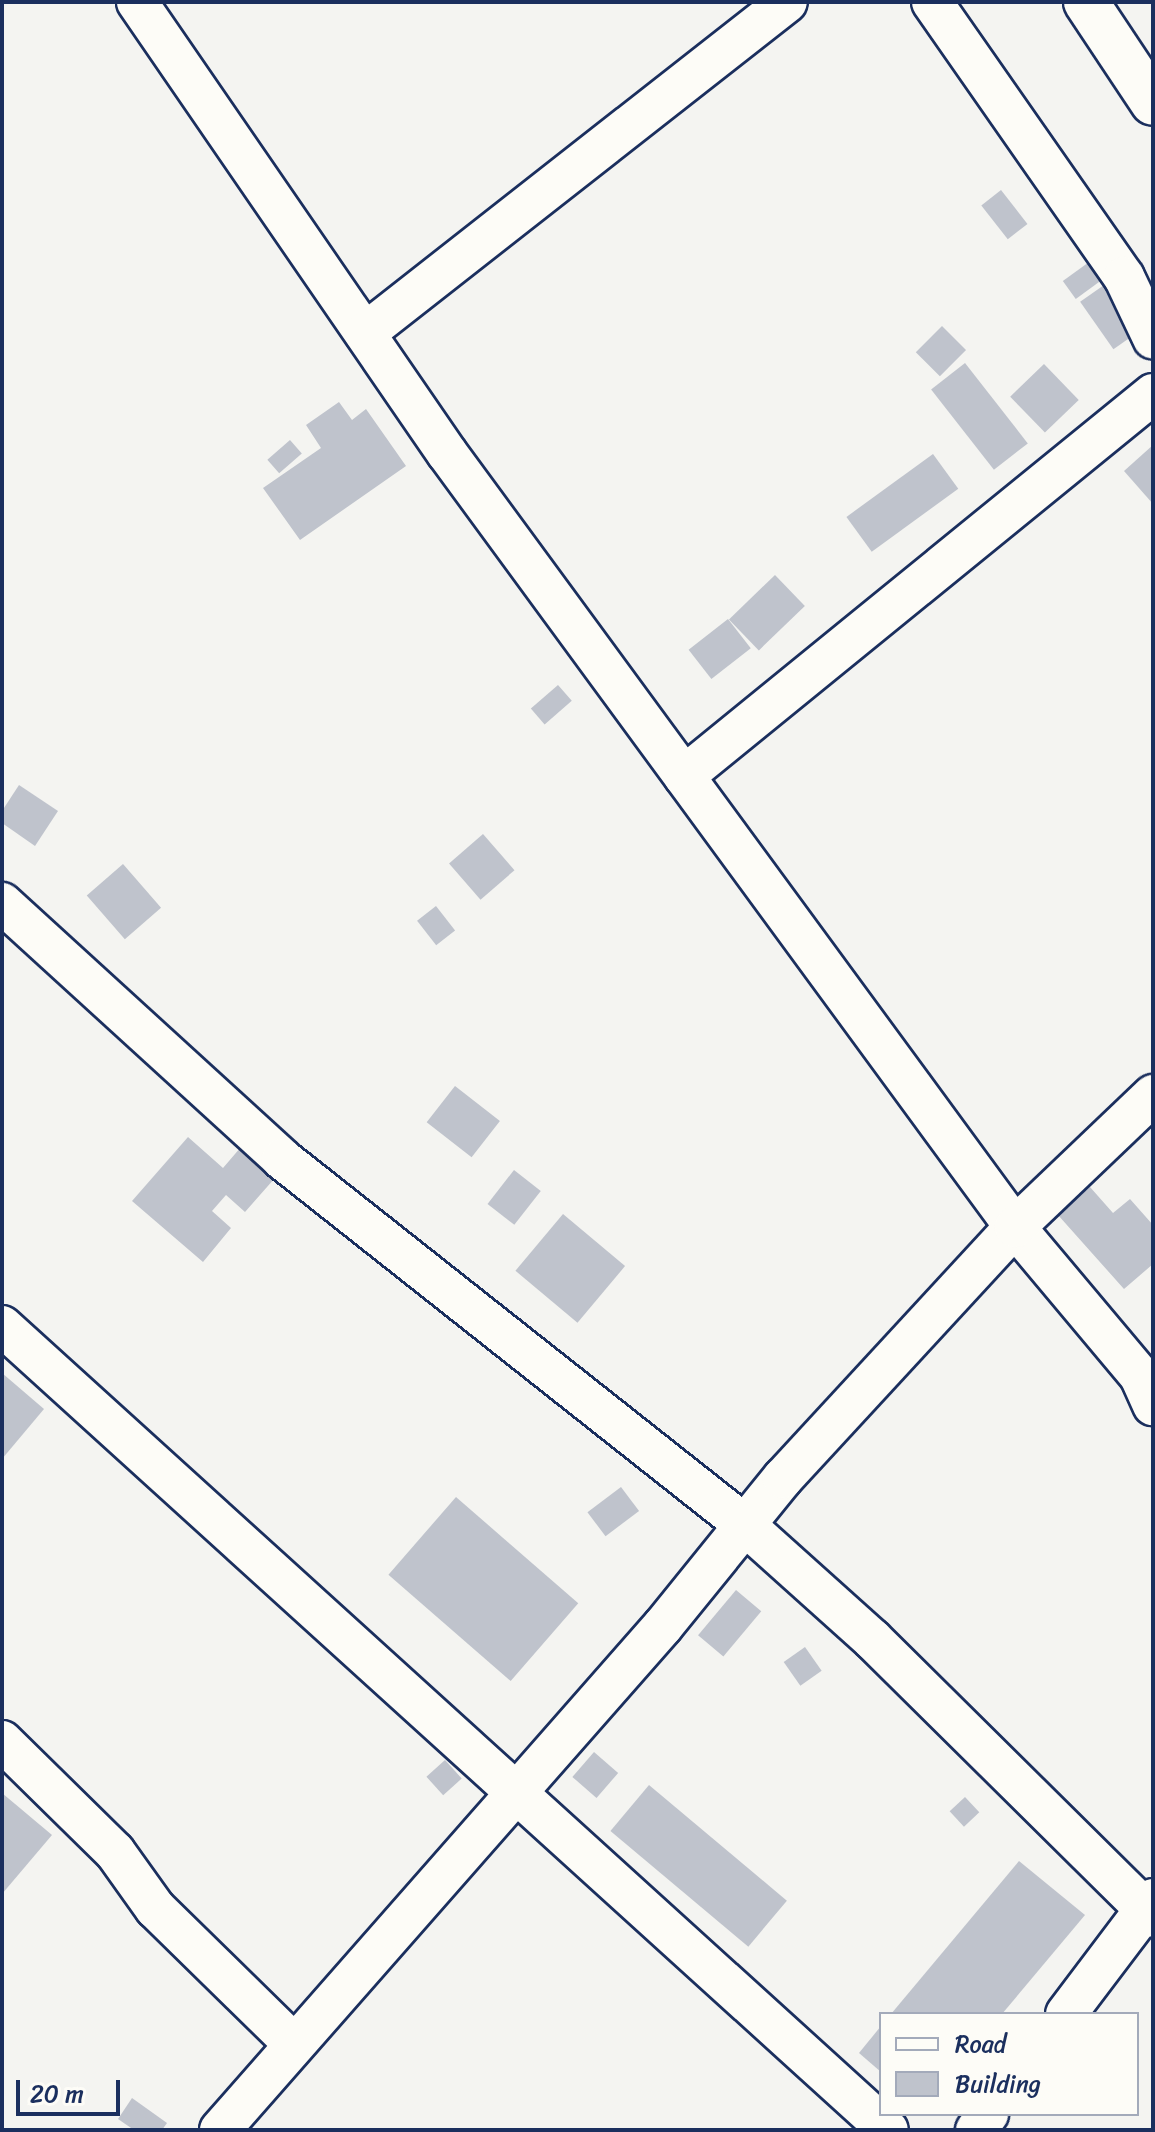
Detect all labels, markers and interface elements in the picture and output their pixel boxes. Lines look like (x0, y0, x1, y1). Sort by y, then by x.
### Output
legend (879, 2012, 1139, 2116)
text: Road (955, 2023, 1006, 2065)
text: Building (955, 2063, 1041, 2105)
scale bar (20, 2064, 124, 2114)
text: 20 m (30, 2073, 84, 2115)

